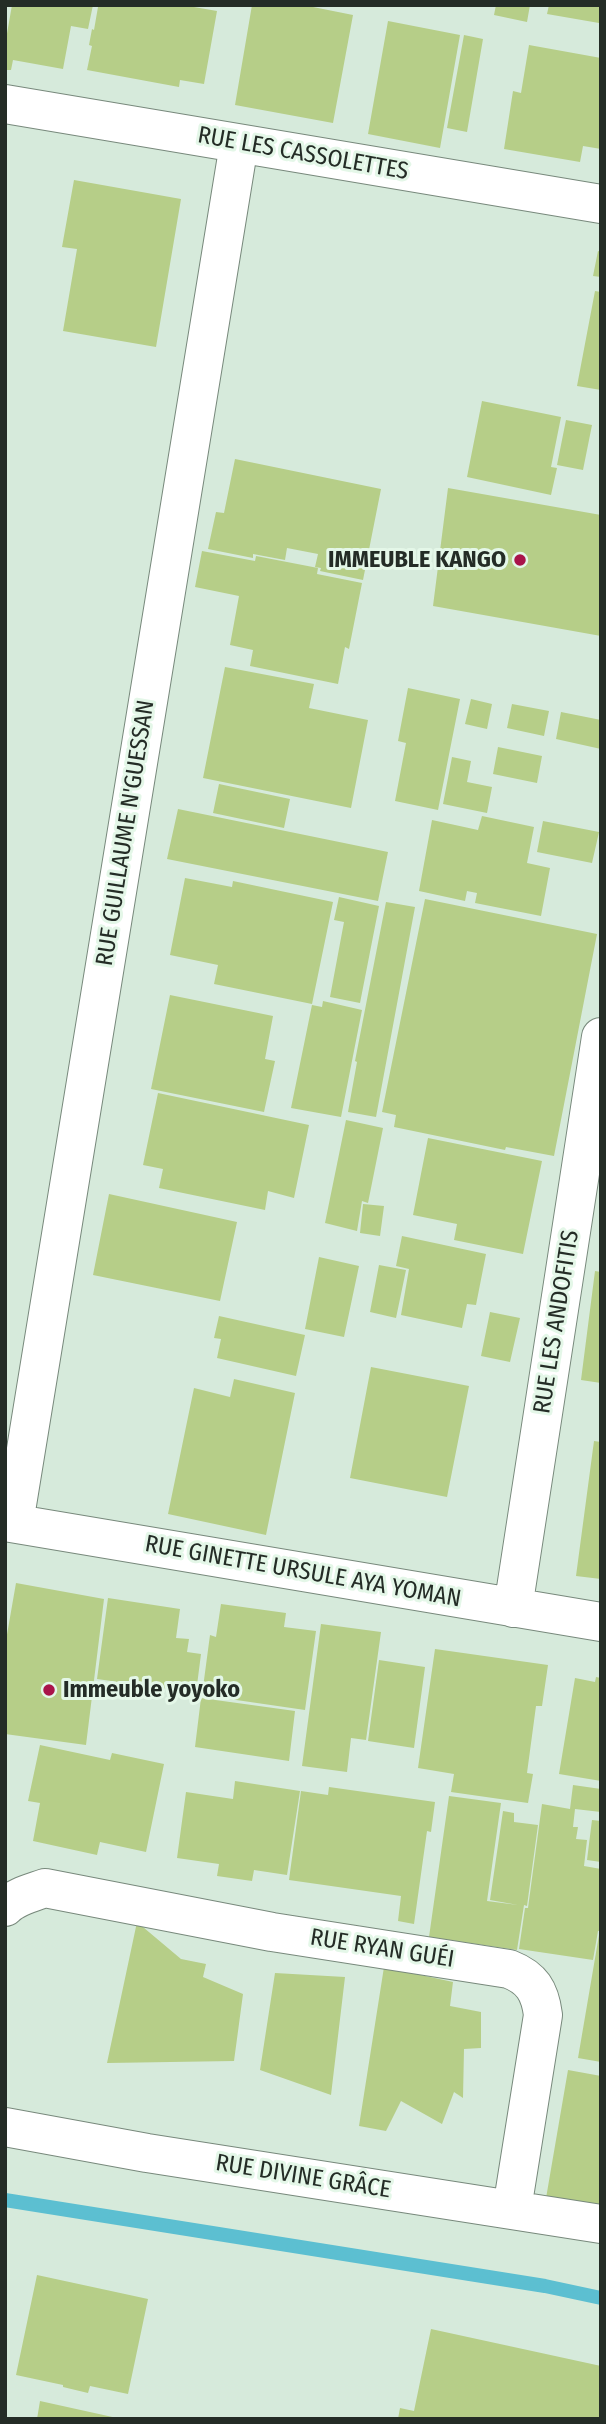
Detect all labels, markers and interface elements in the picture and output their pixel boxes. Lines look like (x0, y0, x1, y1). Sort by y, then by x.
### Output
street label: RUE LES CASSOLETTES (195, 121, 411, 187)
place label: IMMEUBLE KANGO (328, 546, 506, 574)
marker: IMMEUBLE KANGO (512, 552, 528, 568)
street label: RUE GUILLAUME N'GUESSAN (91, 698, 161, 968)
street label: RUE LES ANDOFITIS (528, 1228, 586, 1416)
street label: RUE GINETTE URSULE AYA YOMAN (143, 1530, 463, 1614)
place label: Immeuble yoyoko (63, 1676, 240, 1704)
marker: Immeuble yoyoko (41, 1682, 57, 1698)
street label: RUE RYAN GUÉI (308, 1923, 456, 1975)
street label: RUE DIVINE GRÂCE (213, 2149, 393, 2205)

